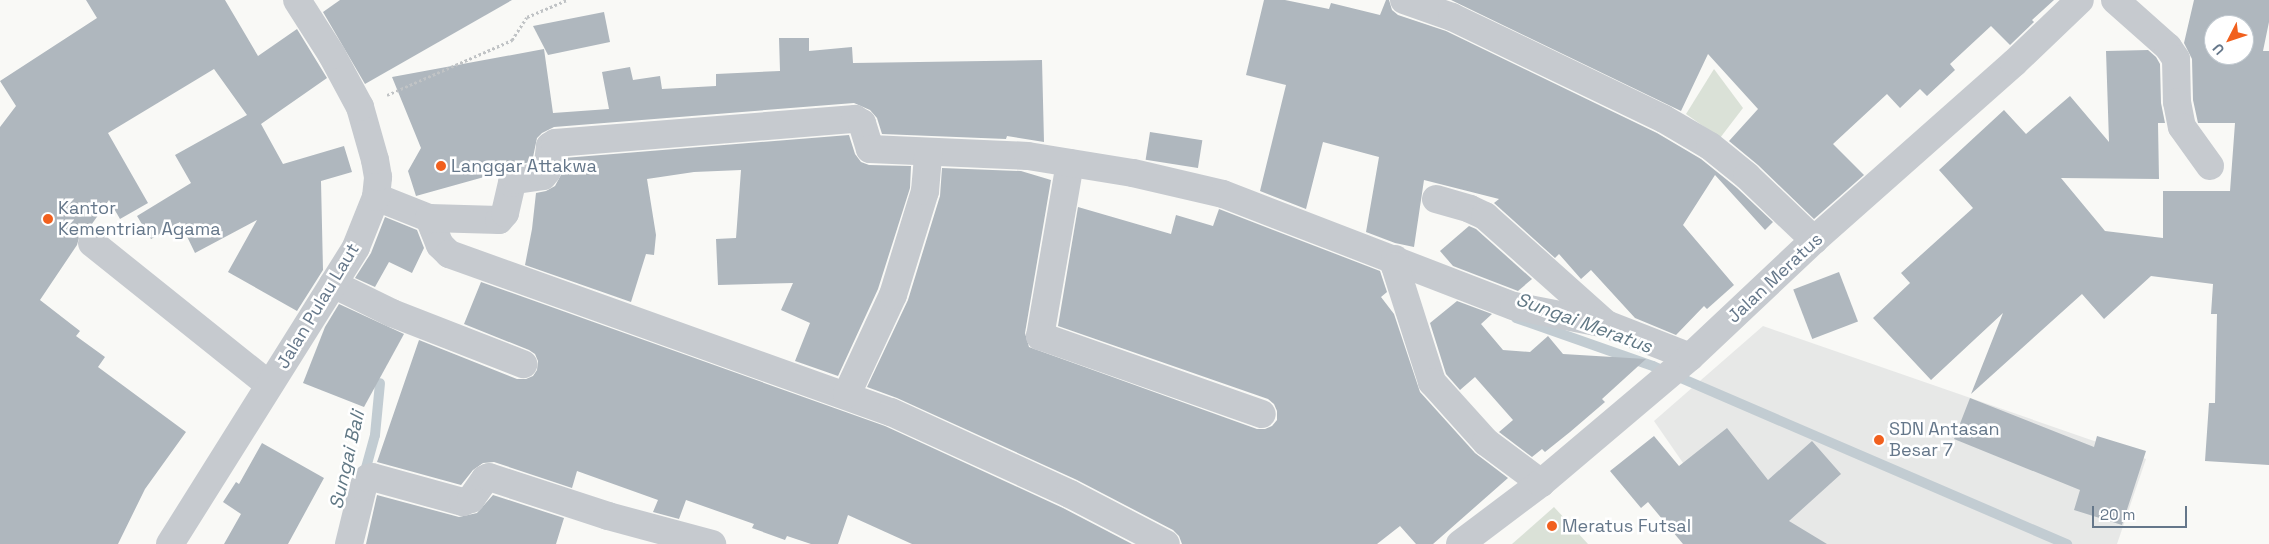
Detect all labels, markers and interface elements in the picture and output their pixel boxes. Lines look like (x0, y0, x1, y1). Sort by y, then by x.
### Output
north arrow (2204, 15, 2254, 65)
text: U (2209, 40, 2228, 59)
place label: Langgar Attakwa (451, 155, 597, 177)
marker: Langgar Attakwa (435, 160, 447, 172)
place label: Kantor Kementrian Agama (58, 198, 221, 240)
marker: Kantor Kementrian Agama (42, 213, 54, 225)
street label: Jalan Meratus (1723, 228, 1827, 328)
street label: Jalan Pulau Laut (272, 239, 364, 373)
water label: Sungai Meratus (1513, 288, 1655, 358)
water label: Sungai Bali (325, 409, 369, 511)
place label: SDN Antasan Besar 7 (1889, 419, 2000, 462)
marker: SDN Antasan Besar 7 (1873, 434, 1885, 446)
scale bar (2094, 496, 2189, 528)
text: 20 m (2100, 505, 2135, 524)
place label: Meratus Futsal (1562, 515, 1691, 537)
marker: Meratus Futsal (1546, 520, 1558, 532)

